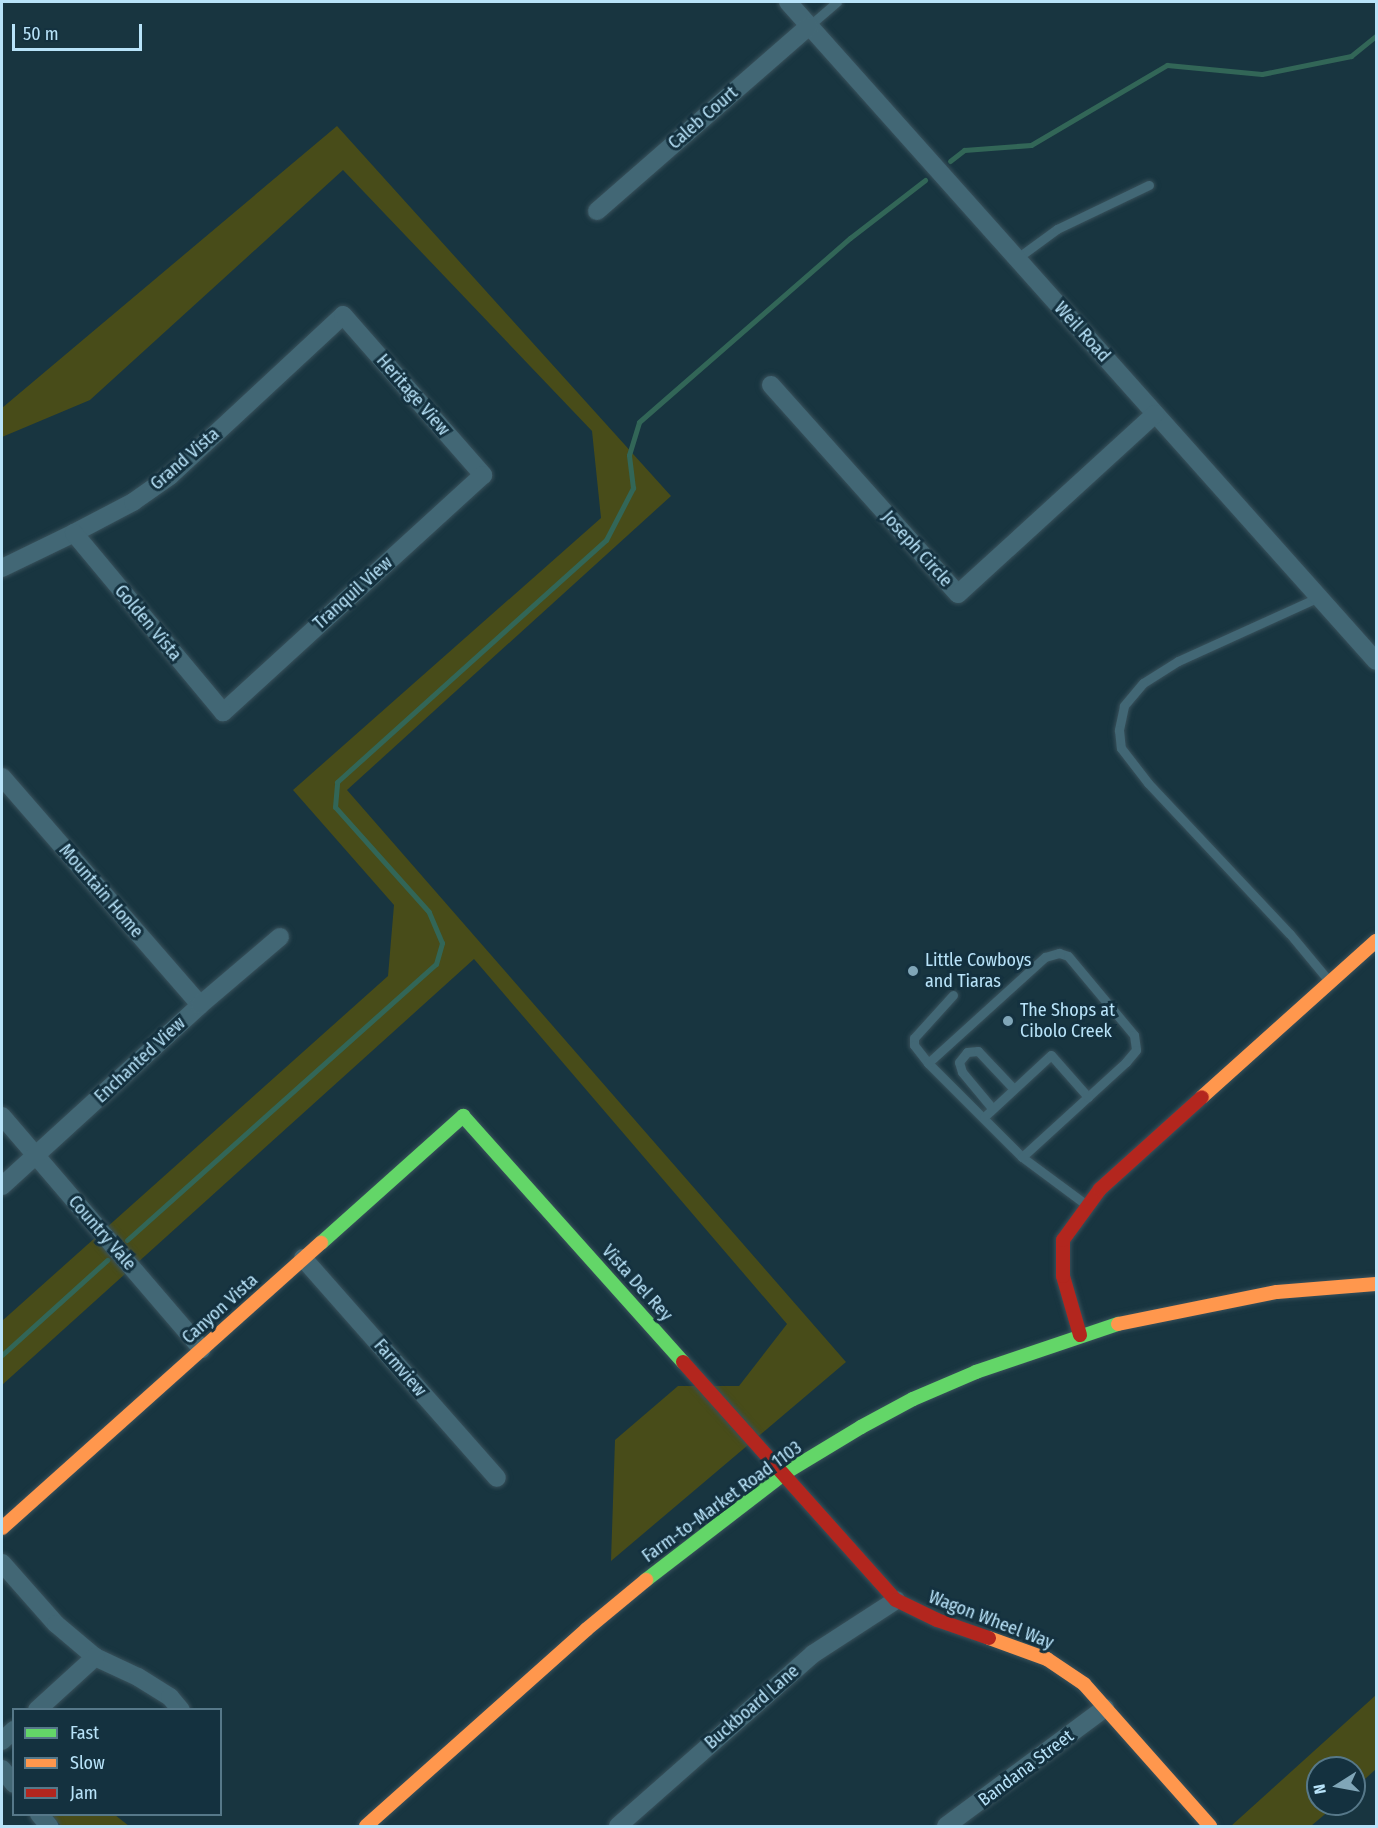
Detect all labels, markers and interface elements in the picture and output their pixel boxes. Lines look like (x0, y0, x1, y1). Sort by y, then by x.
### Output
scale bar (15, 12, 146, 50)
text: 50 m (23, 23, 59, 45)
street label: Caleb Court (664, 82, 742, 154)
street label: Weil Road (1050, 298, 1114, 366)
street label: Heritage View (372, 350, 454, 440)
street label: Grand Vista (146, 423, 224, 495)
street label: Joseph Circle (877, 506, 957, 592)
street label: Tranquil View (309, 552, 397, 634)
street label: Golden Vista (110, 581, 186, 665)
street label: Mountain Home (54, 840, 148, 942)
place label: Little Cowboys and Tiaras (925, 950, 1031, 992)
marker: Little Cowboys and Tiaras (906, 964, 920, 978)
place label: The Shops at Cibolo Creek (1020, 1000, 1115, 1042)
street label: Enchanted View (90, 1013, 190, 1107)
marker: The Shops at Cibolo Creek (1001, 1014, 1015, 1028)
street label: Country Vale (64, 1191, 140, 1275)
street label: Vista Del Rey (597, 1241, 677, 1325)
street label: Canyon Vista (178, 1269, 262, 1349)
street label: Farmview (369, 1335, 431, 1401)
street label: Farm-to-Market Road 1103 (638, 1437, 806, 1567)
street label: Wagon Wheel Way (925, 1586, 1057, 1654)
street label: Buckboard Lane (700, 1660, 804, 1754)
legend (12, 1708, 222, 1816)
text: Fast (70, 1722, 99, 1744)
street label: Bandana Street (974, 1725, 1078, 1811)
text: Slow (70, 1752, 105, 1774)
north arrow (1306, 1756, 1366, 1816)
text: Jam (70, 1782, 98, 1804)
text: N (1310, 1783, 1330, 1796)

